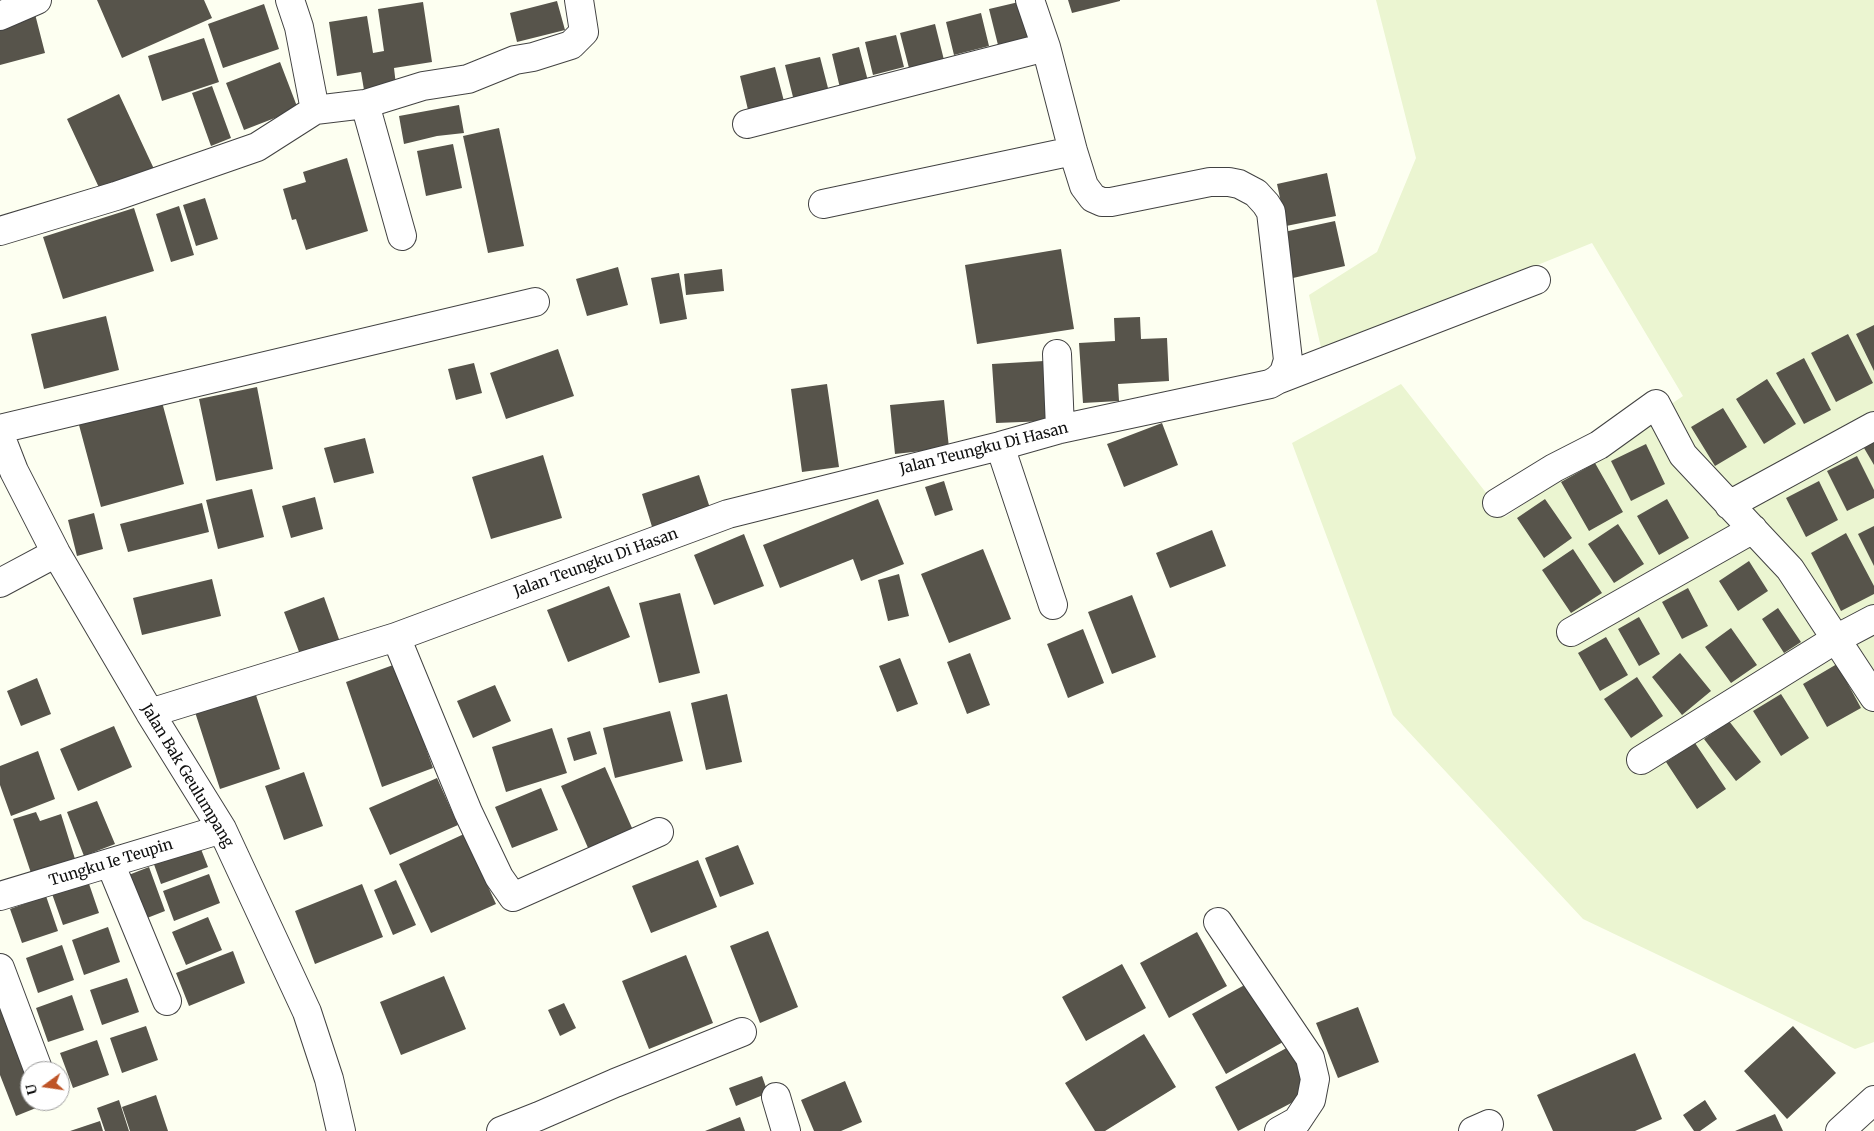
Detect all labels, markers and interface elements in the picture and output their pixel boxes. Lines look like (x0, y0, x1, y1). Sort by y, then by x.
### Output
street label: Jalan Teungku Di Hasan (898, 419, 1070, 479)
street label: Jalan Teungku Di Hasan (512, 525, 680, 601)
street label: Jalan Bak Geulumpang (137, 701, 237, 851)
street label: Tungku Ie Teupin (47, 836, 175, 890)
north arrow (20, 1061, 70, 1111)
text: U (21, 1082, 41, 1097)

